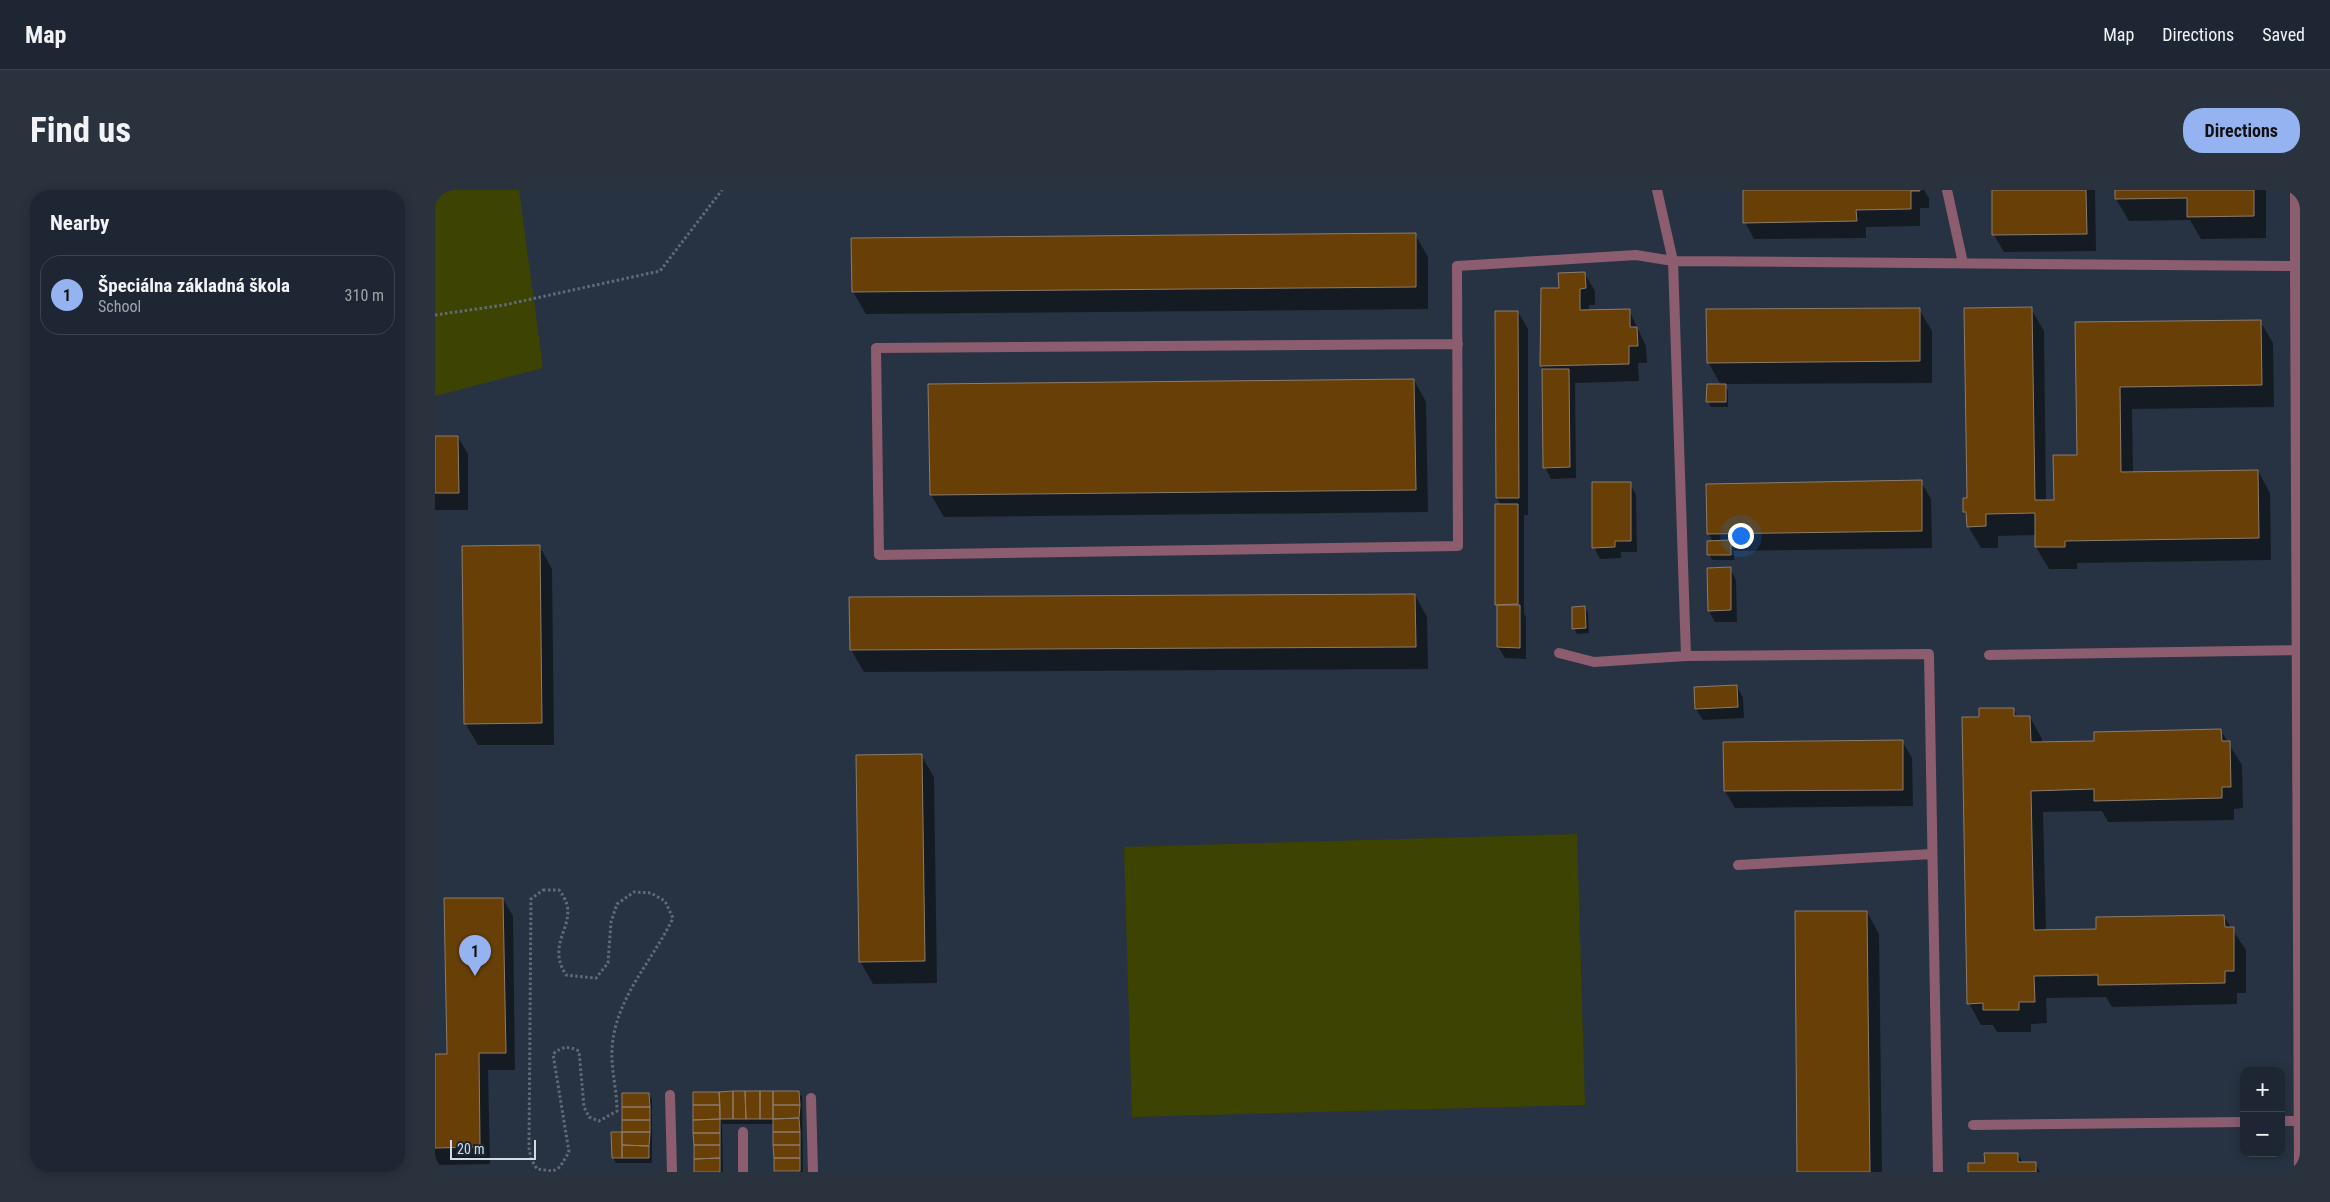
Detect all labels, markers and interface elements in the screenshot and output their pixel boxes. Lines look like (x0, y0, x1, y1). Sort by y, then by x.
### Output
text: Map (25, 21, 66, 49)
text: Map (2103, 24, 2134, 45)
text: Directions (2162, 24, 2234, 45)
text: Saved (2262, 24, 2305, 45)
button: Directions (2183, 108, 2300, 153)
text: Find us (30, 110, 131, 151)
text: Nearby (50, 211, 109, 235)
text: Špeciálna základná škola (98, 274, 290, 297)
text: 1 (63, 286, 71, 305)
text: 310 m (345, 286, 384, 305)
text: School (98, 297, 141, 316)
your location (1728, 523, 1754, 549)
pin: 1 (459, 935, 491, 976)
map controls (2240, 1067, 2285, 1157)
button: + (2240, 1067, 2285, 1112)
button: − (2240, 1112, 2285, 1157)
scale bar (450, 1137, 536, 1160)
text: 20 m (457, 1141, 485, 1157)

